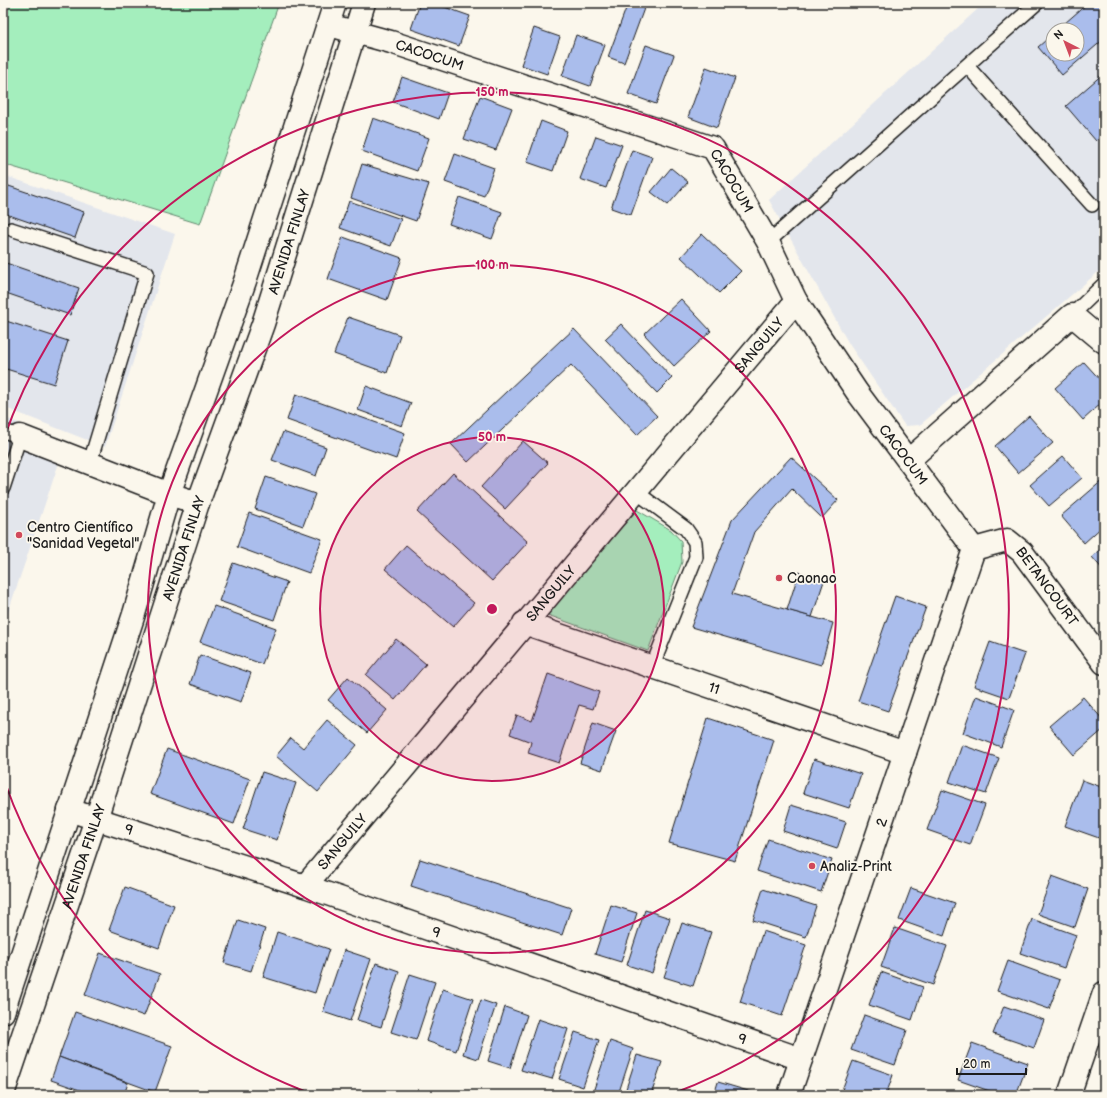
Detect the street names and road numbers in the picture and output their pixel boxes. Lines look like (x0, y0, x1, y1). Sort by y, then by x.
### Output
street label: CACOCUM (393, 36, 466, 74)
street label: CACOCUM (707, 146, 757, 215)
street label: AVENIDA FINLAY (264, 186, 314, 296)
street label: SANGUILY (731, 313, 788, 377)
street label: CACOCUM (876, 421, 932, 488)
street label: AVENIDA FINLAY (159, 493, 209, 603)
street label: BETANCOURT (1012, 543, 1082, 630)
street label: SANGUILY (522, 561, 579, 625)
street label: 11 (706, 678, 722, 698)
street label: AVENIDA FINLAY (58, 801, 109, 911)
street label: SANGUILY (314, 810, 371, 873)
street label: 2 (872, 815, 891, 829)
street label: 9 (123, 820, 135, 839)
street label: 9 (430, 922, 443, 941)
street label: 9 (736, 1029, 749, 1048)

